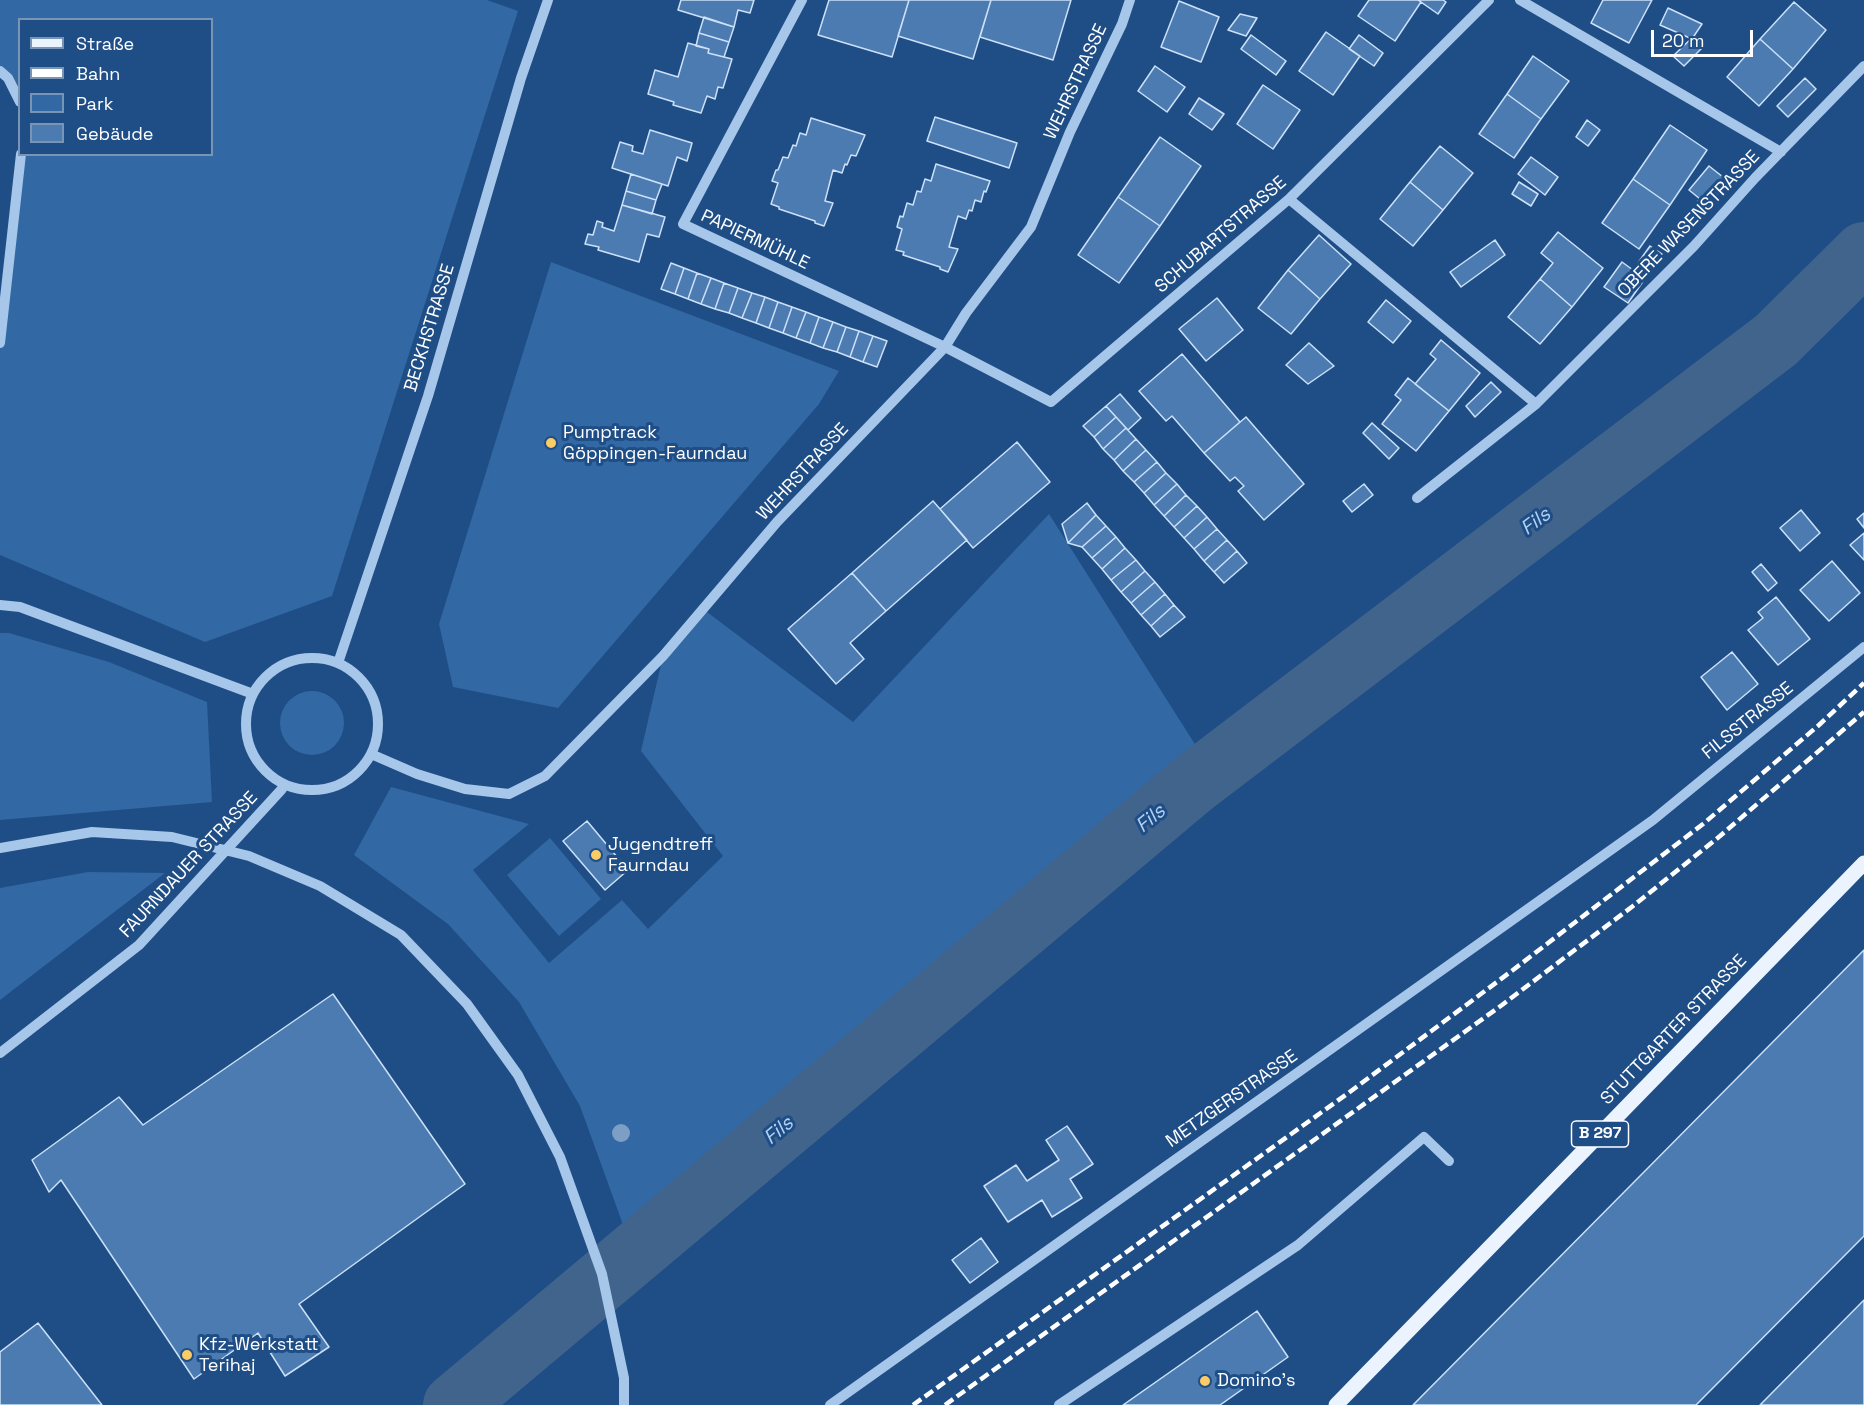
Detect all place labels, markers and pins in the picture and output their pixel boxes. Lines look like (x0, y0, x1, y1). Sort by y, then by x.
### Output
place label: Pumptrack Göppingen-Faurndau (563, 422, 747, 464)
marker: Pumptrack Göppingen-Faurndau (544, 436, 558, 450)
place label: Jugendtreff Faurndau (608, 834, 713, 876)
marker: Jugendtreff Faurndau (589, 848, 603, 862)
place label: Kfz-Werkstatt Terihaj (199, 1334, 319, 1376)
marker: Kfz-Werkstatt Terihaj (180, 1348, 194, 1362)
place label: Domino's (1217, 1370, 1295, 1392)
marker: Domino's (1198, 1374, 1212, 1388)

